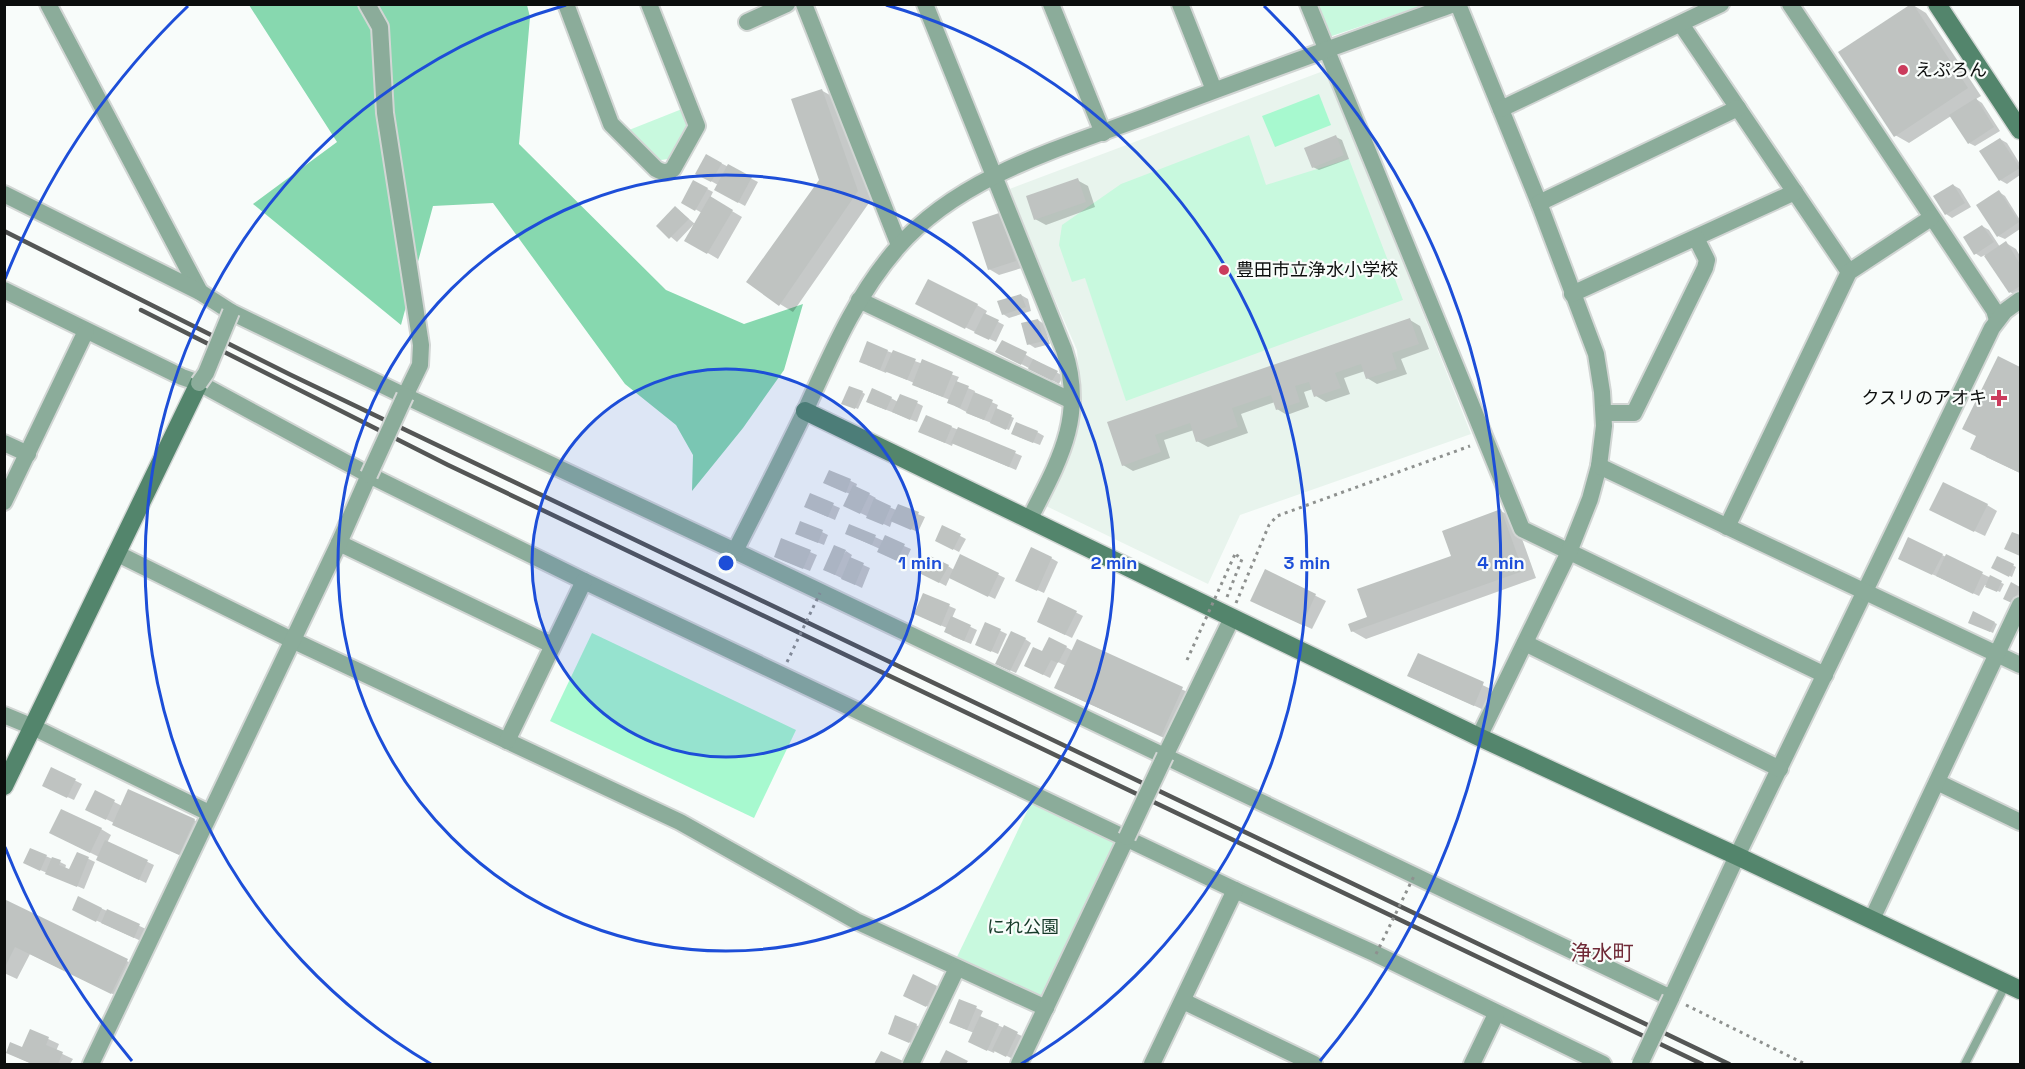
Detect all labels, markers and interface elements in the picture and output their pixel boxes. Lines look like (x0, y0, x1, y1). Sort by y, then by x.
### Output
place label: えぷろん (1915, 58, 1987, 81)
marker: えぷろん (1896, 63, 1910, 77)
place label: 豊田市立浄水小学校 (1236, 258, 1398, 281)
marker: 豊田市立浄水小学校 (1217, 263, 1231, 277)
place label: クスリのアオキ (1862, 386, 1987, 409)
marker: クスリのアオキ (1992, 391, 2006, 405)
text: 1 min (898, 551, 942, 574)
text: 2 min (1091, 551, 1137, 574)
text: 3 min (1284, 551, 1330, 574)
text: 4 min (1477, 551, 1525, 574)
centre of rings (716, 553, 736, 573)
park label: にれ公園 (987, 915, 1059, 938)
district label: 浄水町 (1571, 939, 1634, 966)

